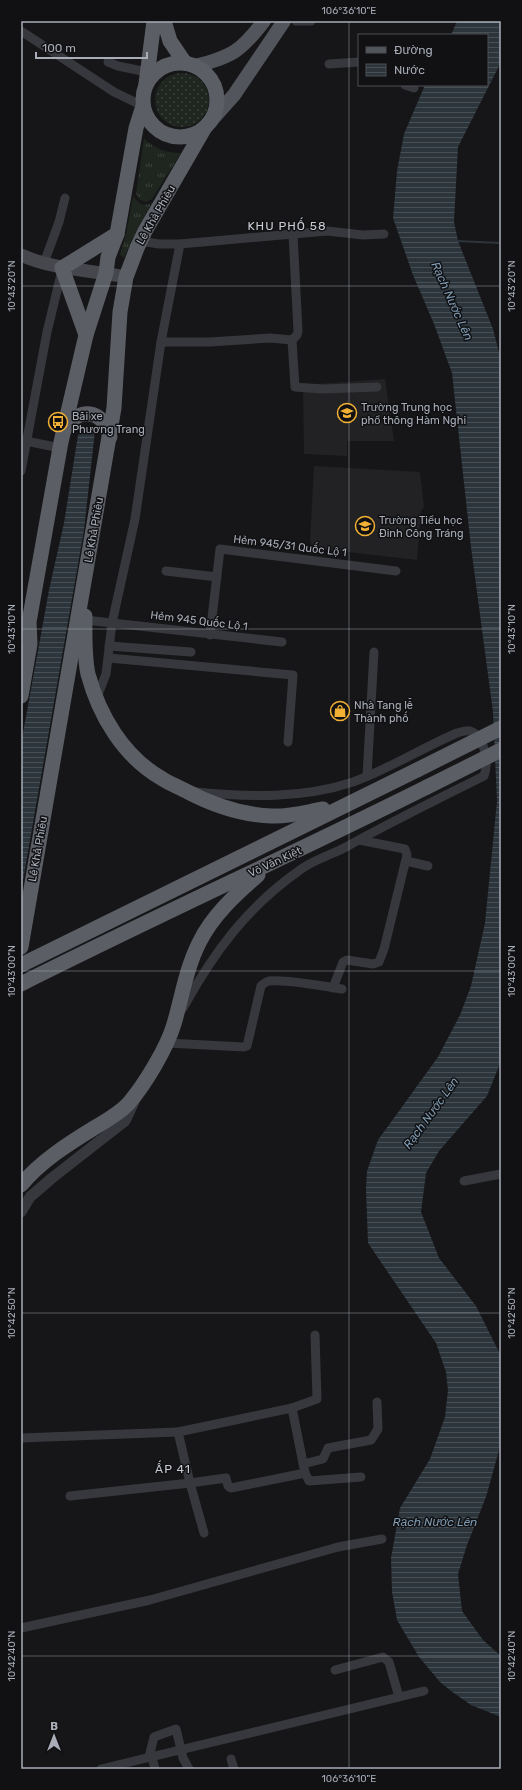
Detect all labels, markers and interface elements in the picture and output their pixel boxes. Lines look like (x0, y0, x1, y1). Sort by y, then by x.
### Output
text: 106°36'10"E (322, 5, 376, 17)
scale bar (36, 34, 147, 60)
legend (358, 34, 488, 86)
text: 100 m (42, 41, 76, 55)
text: Đường (394, 43, 433, 57)
text: Nước (394, 63, 425, 77)
street label: Lê Khả Phiêu (134, 183, 178, 247)
district label: KHU PHỐ 58 (247, 217, 327, 233)
water label: Rạch Nước Lên (428, 259, 476, 343)
text: 10°43'20"N (6, 260, 18, 312)
text: 10°43'20"N (506, 260, 518, 312)
place label: Trường Trung học phổ thông Hàm Nghi (361, 401, 466, 427)
school or university icon: Trường Trung học phổ thông Hàm Nghi (336, 402, 358, 424)
place label: Bãi xe Phương Trang (72, 410, 145, 436)
bus stop icon: Bãi xe Phương Trang (47, 411, 69, 433)
street label: Lê Khả Phiêu (82, 496, 106, 564)
place label: Trường Tiểu học Đinh Công Tráng (379, 514, 464, 540)
school or university icon: Trường Tiểu học Đinh Công Tráng (354, 515, 376, 537)
street label: Hẻm 945/31 Quốc Lộ 1 (233, 531, 348, 559)
text: 10°43'10"N (6, 604, 18, 654)
text: 10°43'10"N (506, 604, 518, 654)
street label: Hẻm 945 Quốc Lộ 1 (150, 607, 248, 633)
place label: Nhà Tang lễ Thành phố (354, 698, 413, 725)
shop icon: Nhà Tang lễ Thành phố (329, 700, 351, 722)
street label: Lê Khả Phiêu (26, 815, 50, 883)
street label: Võ Văn Kiệt (246, 844, 304, 880)
text: 10°43'00"N (6, 945, 18, 997)
text: 10°43'00"N (506, 945, 518, 997)
water label: Rạch Nước Lên (400, 1075, 462, 1151)
text: 10°42'50"N (6, 1287, 18, 1339)
text: 10°42'50"N (506, 1287, 518, 1339)
district label: ẤP 41 (155, 1460, 191, 1476)
water label: Rạch Nước Lên (393, 1515, 477, 1529)
text: 10°42'40"N (6, 1630, 18, 1682)
text: 10°42'40"N (506, 1630, 518, 1682)
north arrow (34, 1716, 74, 1756)
text: B (50, 1720, 58, 1733)
text: 106°36'10"E (322, 1773, 376, 1785)

